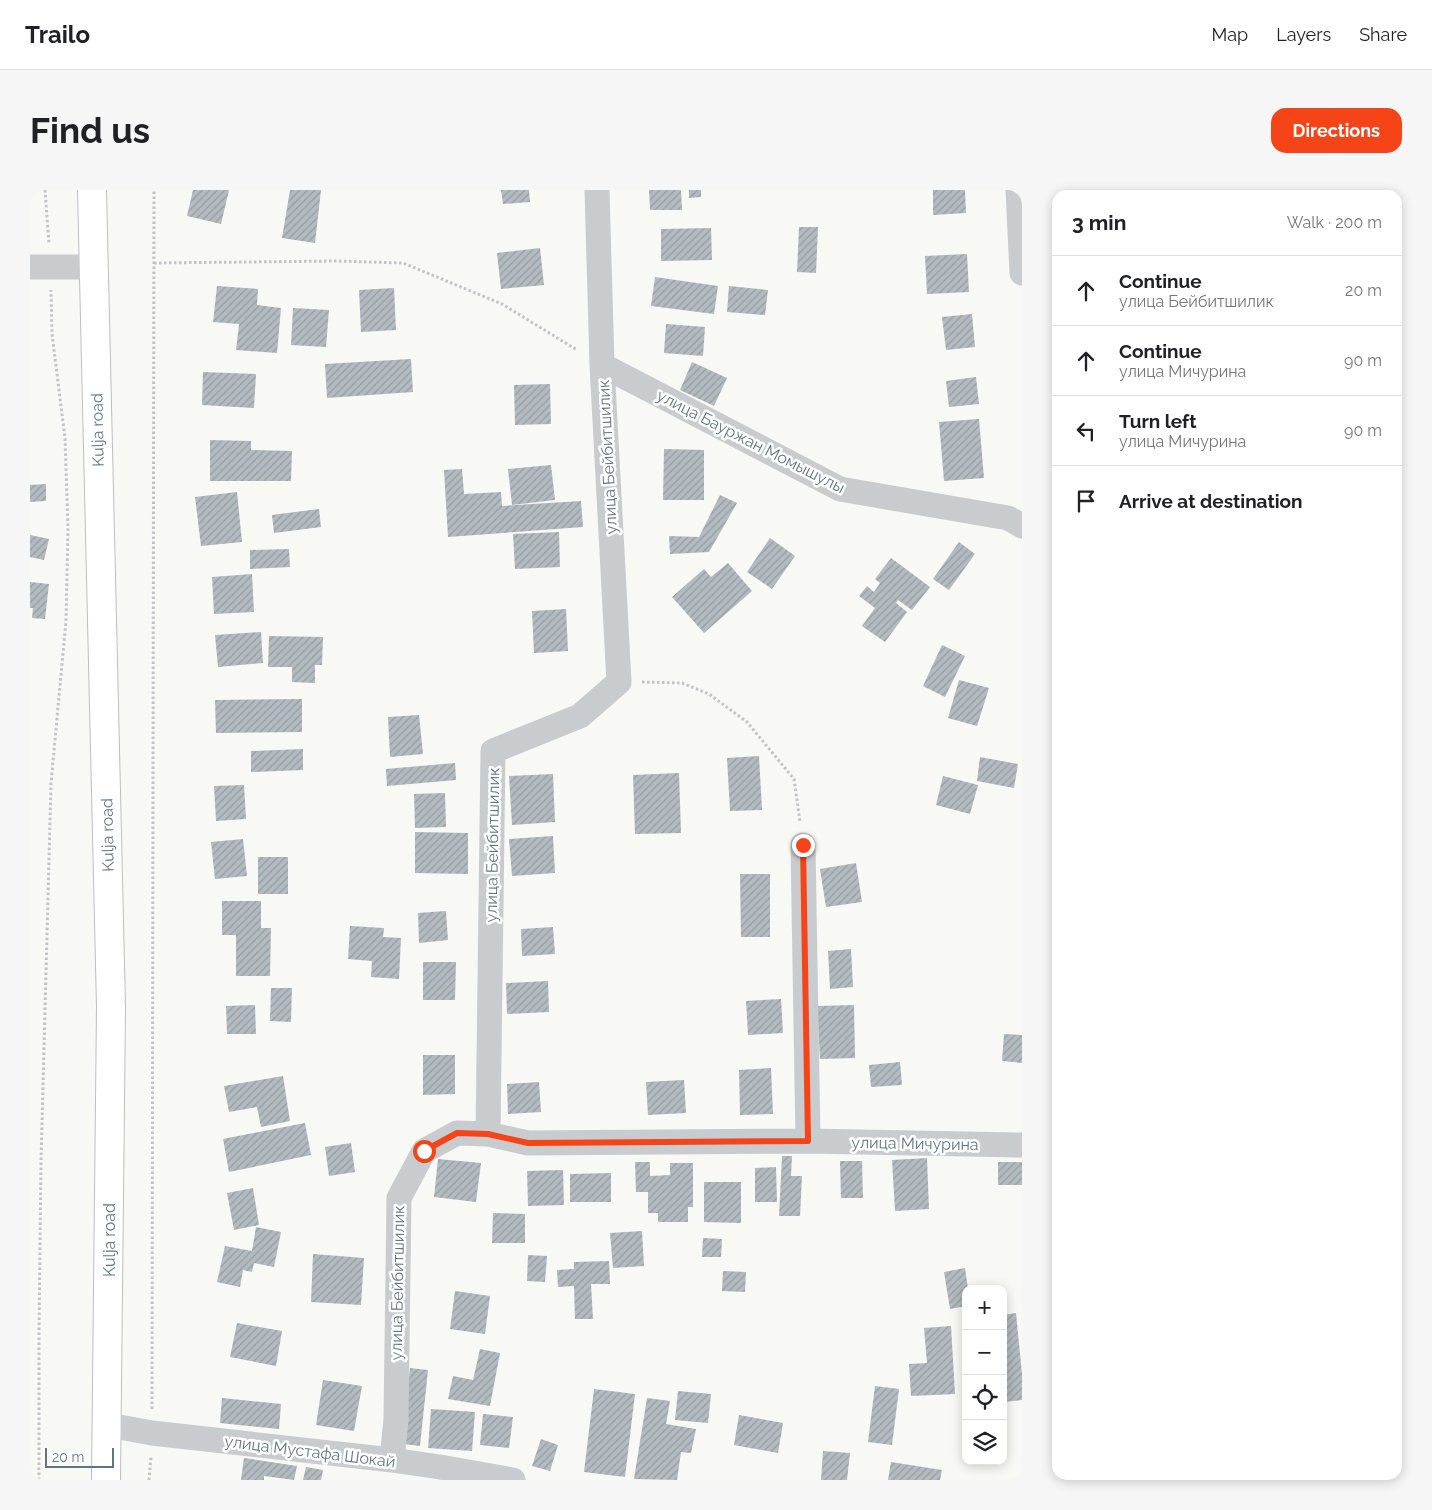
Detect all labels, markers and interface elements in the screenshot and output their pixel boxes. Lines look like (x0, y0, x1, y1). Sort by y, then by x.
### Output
text: Trailo (25, 20, 90, 49)
text: Map (1212, 24, 1248, 45)
text: Layers (1276, 24, 1331, 45)
text: Share (1359, 24, 1407, 45)
button: Directions (1271, 108, 1402, 153)
text: Find us (30, 110, 150, 151)
text: 3 min (1072, 210, 1126, 235)
text: Walk · 200 m (1287, 213, 1382, 232)
text: Continue (1119, 270, 1202, 292)
icon: ahead (1072, 277, 1100, 305)
text: 20 m (1345, 281, 1382, 300)
text: улица Бейбитшилик (1119, 292, 1274, 311)
text: Continue (1119, 340, 1202, 362)
icon: ahead (1072, 347, 1100, 375)
text: 90 m (1344, 351, 1382, 370)
text: улица Мичурина (1119, 362, 1246, 381)
street label: улица Бейбитшилик (594, 379, 621, 535)
street label: улица Бауржан Момышулы (654, 386, 848, 497)
street label: Kulja road (87, 393, 108, 467)
text: Turn left (1119, 410, 1196, 432)
icon: left (1072, 417, 1100, 445)
text: 90 m (1344, 421, 1382, 440)
text: улица Мичурина (1119, 432, 1246, 451)
icon: arrive (1072, 487, 1100, 515)
text: Arrive at destination (1119, 490, 1303, 512)
street label: улица Бейбитшилик (482, 767, 503, 923)
street label: Kulja road (97, 798, 118, 872)
route end (792, 834, 815, 857)
street label: улица Мичурина (851, 1133, 979, 1154)
route start (413, 1140, 436, 1163)
street label: Kulja road (100, 1203, 119, 1277)
street label: улица Бейбитшилик (387, 1205, 408, 1361)
map controls (962, 1285, 1007, 1465)
button: + (962, 1285, 1007, 1330)
button: − (962, 1330, 1007, 1375)
button: locate (962, 1375, 1007, 1420)
button: layers (962, 1420, 1007, 1465)
street label: улица Мустафа Шокай (223, 1432, 396, 1471)
scale bar (45, 1445, 114, 1468)
text: 20 m (52, 1449, 84, 1465)

